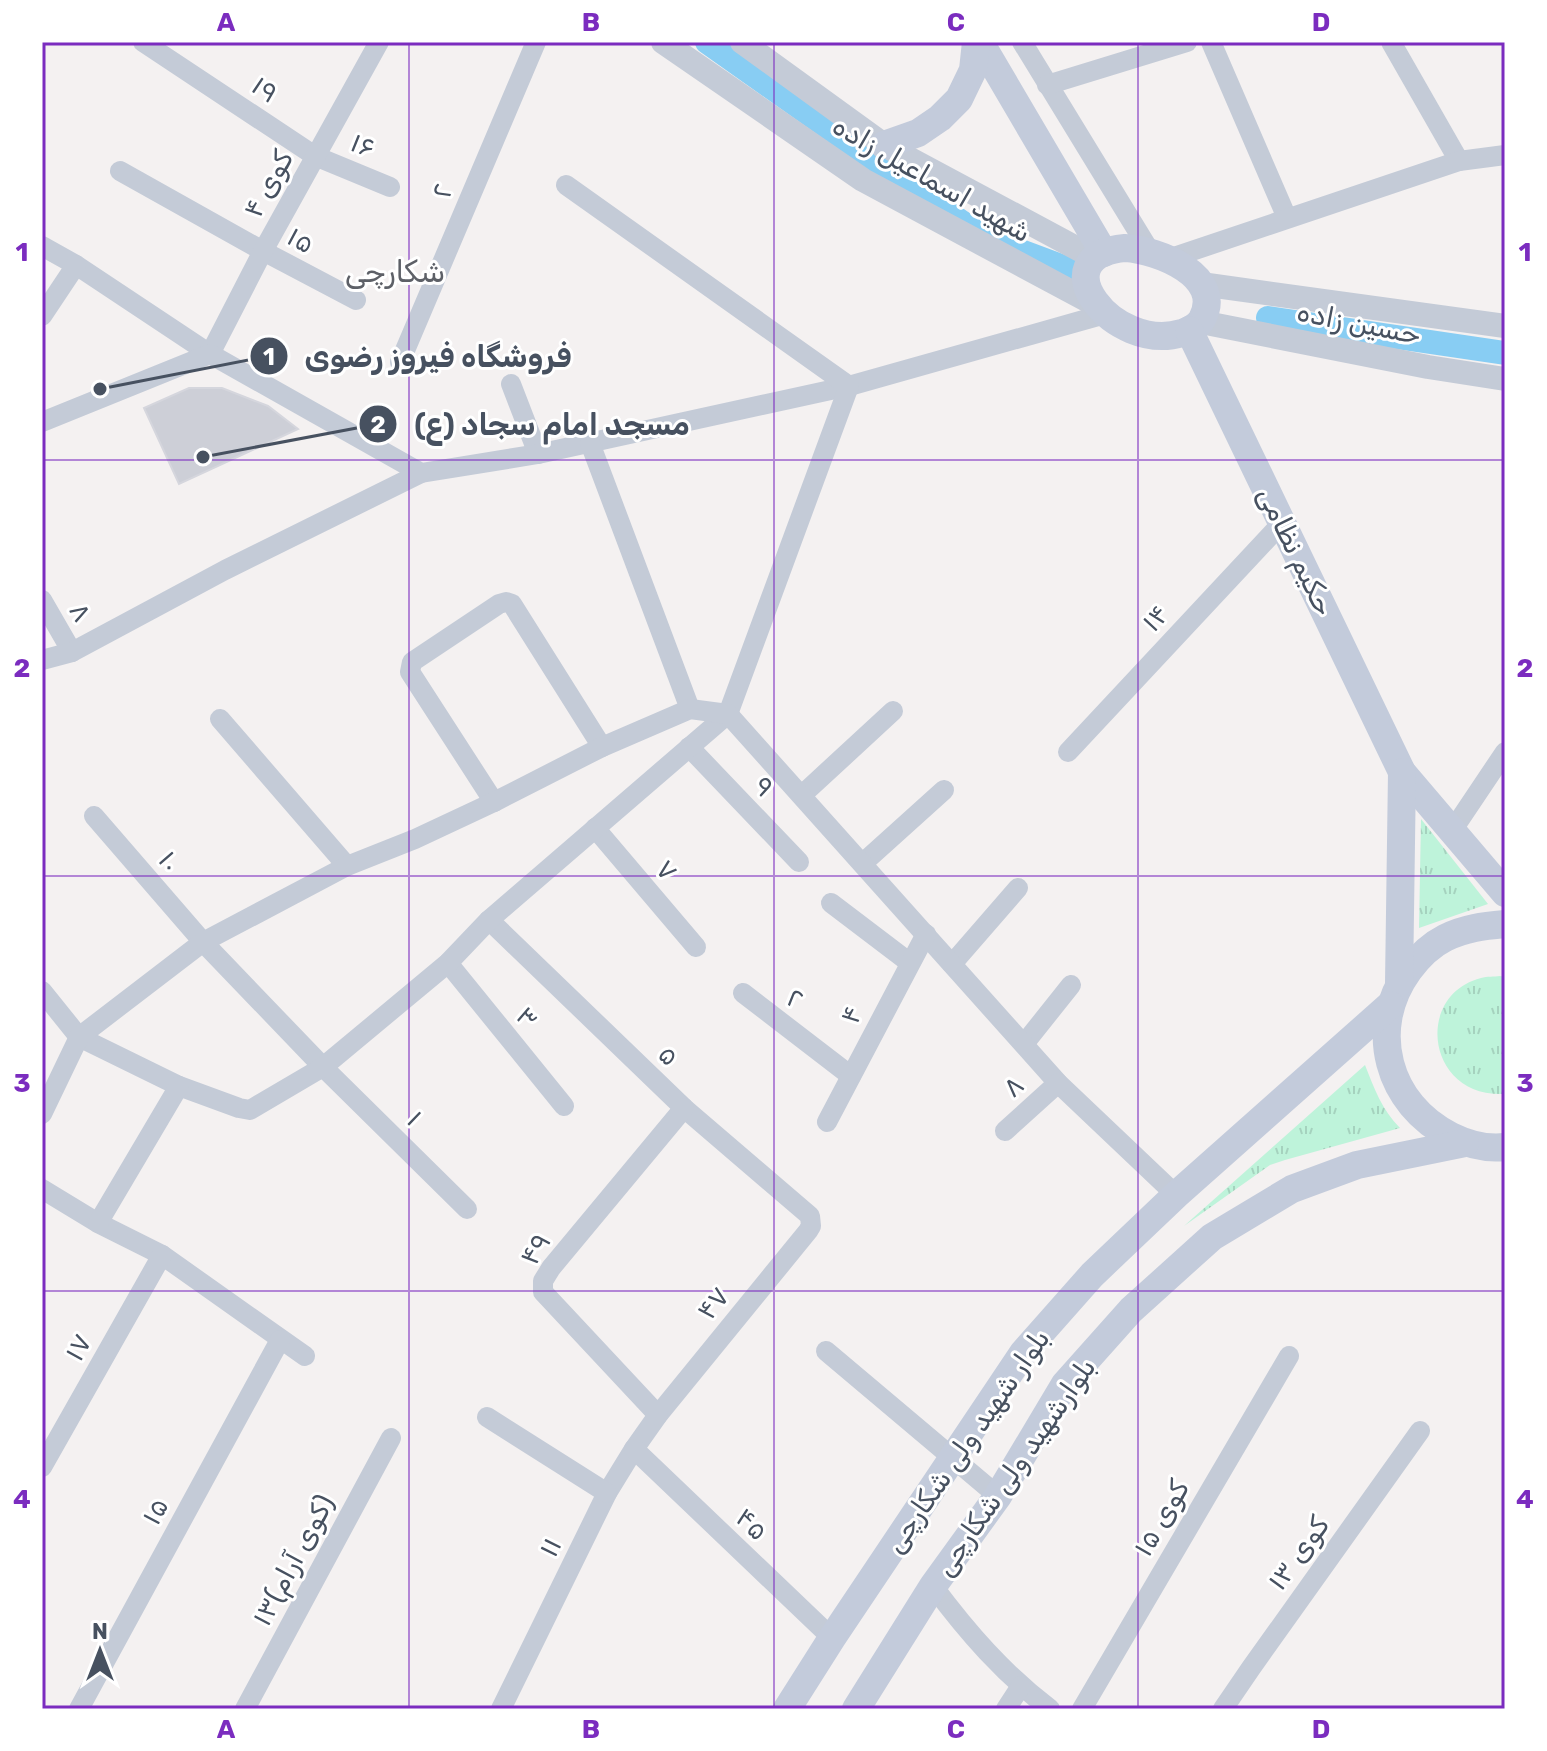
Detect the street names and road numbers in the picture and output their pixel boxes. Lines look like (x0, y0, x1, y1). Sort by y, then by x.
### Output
street label: ۱۹ (245, 68, 285, 110)
street label: شهید اسماعیل زاده (827, 109, 1037, 249)
street label: ۱۶ (346, 125, 380, 165)
street label: کوی ۴ (236, 144, 300, 223)
street label: ۲ (424, 178, 460, 204)
street label: ۱۵ (282, 219, 320, 261)
street label: حسین زاده (1294, 295, 1424, 351)
street label: حکیم نظامی (1249, 481, 1341, 622)
street label: ۸ (62, 596, 100, 628)
street label: ۱۴ (1135, 598, 1175, 638)
street label: ۹ (747, 769, 781, 803)
street label: ۱۰ (152, 844, 188, 878)
street label: ۷ (649, 853, 685, 887)
street label: ۲ (780, 981, 810, 1015)
street label: ۳ (508, 1000, 546, 1034)
street label: ۴ (833, 1000, 869, 1030)
street label: ۵ (651, 1037, 687, 1073)
street label: ۸ (995, 1068, 1031, 1104)
street label: ۱ (400, 1103, 430, 1133)
street label: ۴۹ (513, 1227, 557, 1271)
street label: ۴۷ (690, 1280, 736, 1326)
street label: بلوار شهید ولی شکارچی (877, 1323, 1057, 1559)
street label: ۱۷ (57, 1327, 99, 1367)
street label: بلوارشهید ولی شکارچی (927, 1352, 1103, 1582)
street label: کوی ۱۵ (1126, 1474, 1196, 1562)
street label: ۱۳(کوی آرام) (245, 1489, 343, 1632)
street label: ۱۵ (134, 1492, 176, 1530)
street label: ۴۵ (729, 1501, 775, 1547)
street label: کوی ۱۳ (1260, 1509, 1336, 1596)
street label: ۱۱ (531, 1532, 569, 1562)

